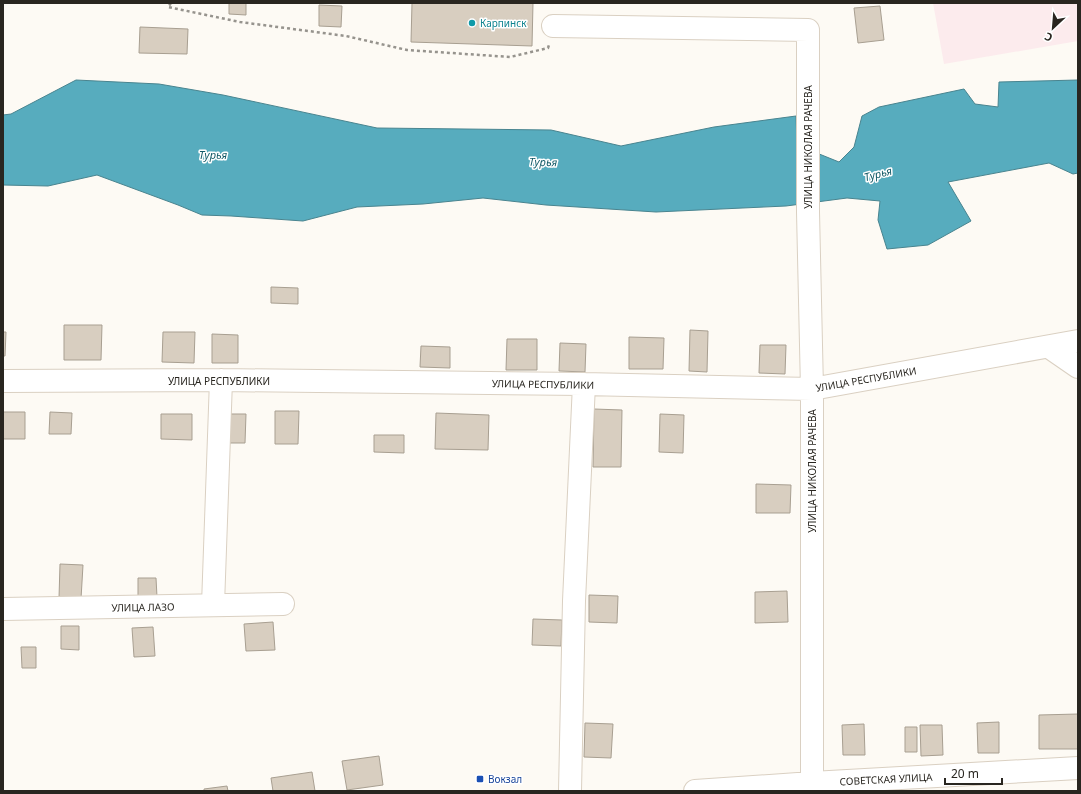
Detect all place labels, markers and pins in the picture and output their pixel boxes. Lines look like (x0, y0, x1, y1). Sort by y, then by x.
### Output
place label: Карпинск (480, 16, 527, 30)
marker: Карпинск (467, 18, 477, 28)
place label: Вокзал (488, 772, 522, 786)
marker: Вокзал (475, 774, 485, 784)

